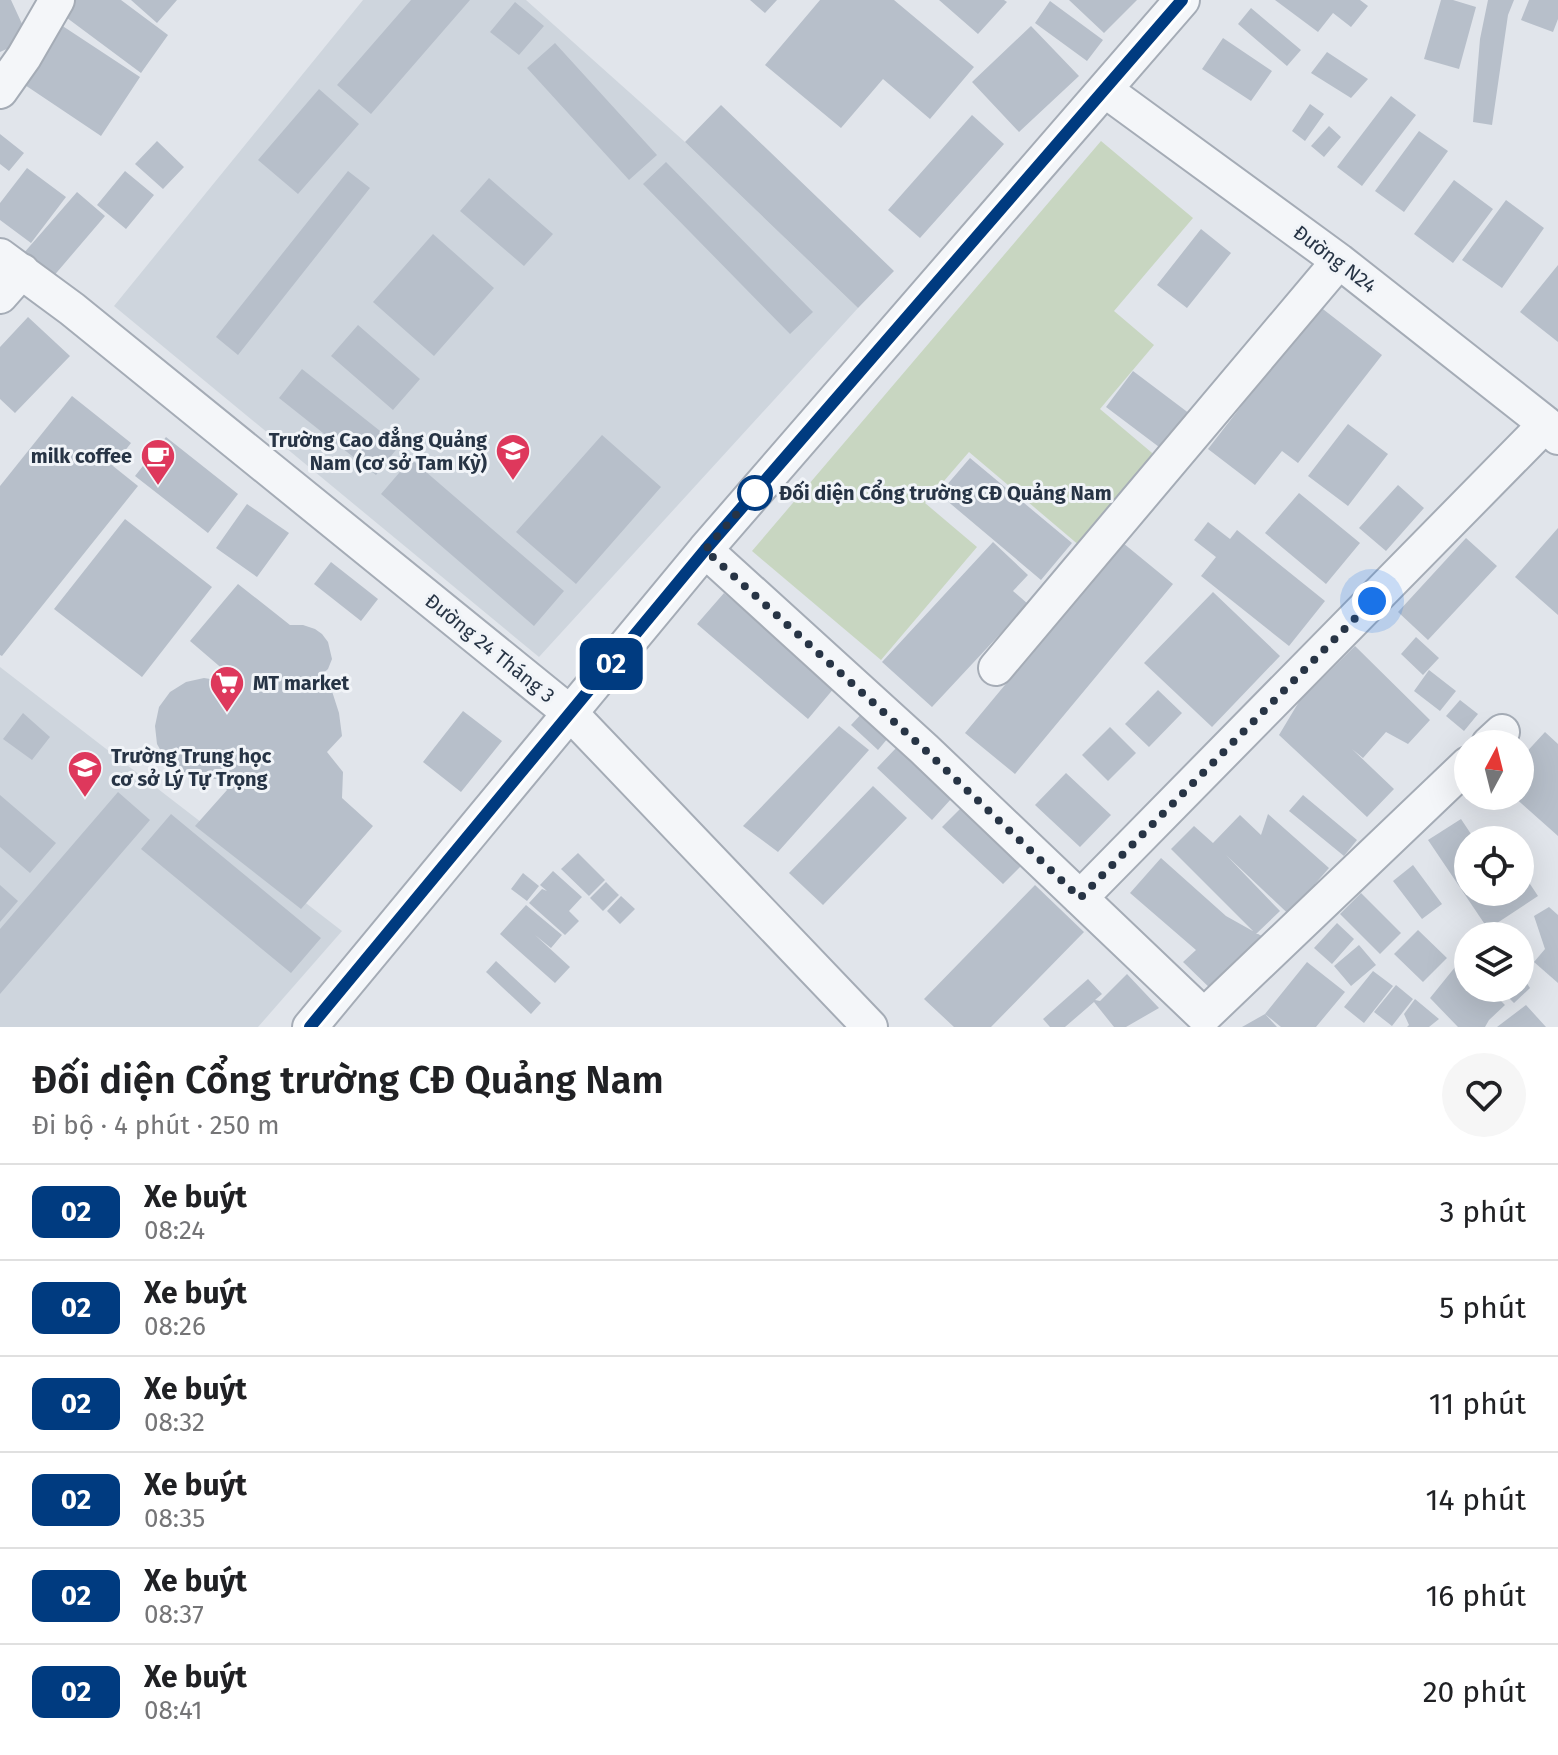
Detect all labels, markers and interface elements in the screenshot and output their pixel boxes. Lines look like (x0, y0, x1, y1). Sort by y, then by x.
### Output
street label: Đường N24 (1289, 220, 1382, 298)
place label: Trường Cao đẳng Quảng Nam (cơ sở Tam Kỳ) (269, 426, 488, 475)
school or university icon: Trường Cao đẳng Quảng Nam (cơ sở Tam Kỳ) (494, 432, 532, 482)
cafe icon: milk coffee (139, 437, 177, 487)
place label: milk coffee (31, 444, 132, 468)
marker: Đối diện Cổng trường CĐ Quảng Nam (738, 476, 772, 510)
place label: Đối diện Cổng trường CĐ Quảng Nam (779, 479, 1112, 505)
your location (1352, 581, 1392, 621)
street label: Đường 24 Tháng 3 (420, 588, 560, 708)
line badge: 02 (575, 638, 647, 690)
text: 02 (596, 647, 626, 680)
supermarket icon: MT market (208, 664, 246, 714)
place label: MT market (253, 671, 350, 695)
north arrow (1454, 730, 1534, 810)
map controls (1454, 730, 1534, 1002)
place label: Trường Trung học cơ sở Lý Tự Trọng (111, 744, 272, 791)
school or university icon: Trường Trung học cơ sở Lý Tự Trọng (66, 749, 104, 799)
button: locate (1454, 826, 1534, 906)
button: layers (1454, 922, 1534, 1002)
button: heart (1442, 1053, 1526, 1137)
text: Đối diện Cổng trường CĐ Quảng Nam (32, 1057, 664, 1103)
text: Đi bộ · 4 phút · 250 m (32, 1110, 279, 1141)
text: Xe buýt (144, 1179, 247, 1215)
text: 3 phút (1439, 1194, 1526, 1230)
text: 02 (61, 1195, 91, 1228)
text: 08:24 (144, 1215, 205, 1246)
text: Xe buýt (144, 1275, 247, 1311)
text: 5 phút (1439, 1290, 1526, 1326)
text: 02 (61, 1291, 91, 1324)
text: 08:26 (144, 1311, 206, 1342)
text: Xe buýt (144, 1371, 247, 1407)
text: 11 phút (1429, 1386, 1526, 1422)
text: 02 (61, 1387, 91, 1420)
text: 08:32 (144, 1407, 205, 1438)
text: Xe buýt (144, 1467, 247, 1503)
text: 14 phút (1425, 1482, 1526, 1518)
text: 02 (61, 1483, 91, 1516)
text: 08:35 (144, 1503, 205, 1534)
text: Xe buýt (144, 1563, 247, 1599)
text: 16 phút (1425, 1578, 1526, 1614)
text: 02 (61, 1579, 91, 1612)
text: 08:37 (144, 1599, 204, 1630)
text: Xe buýt (144, 1659, 247, 1695)
text: 20 phút (1423, 1674, 1526, 1710)
text: 02 (61, 1675, 91, 1708)
text: 08:41 (144, 1695, 203, 1726)

